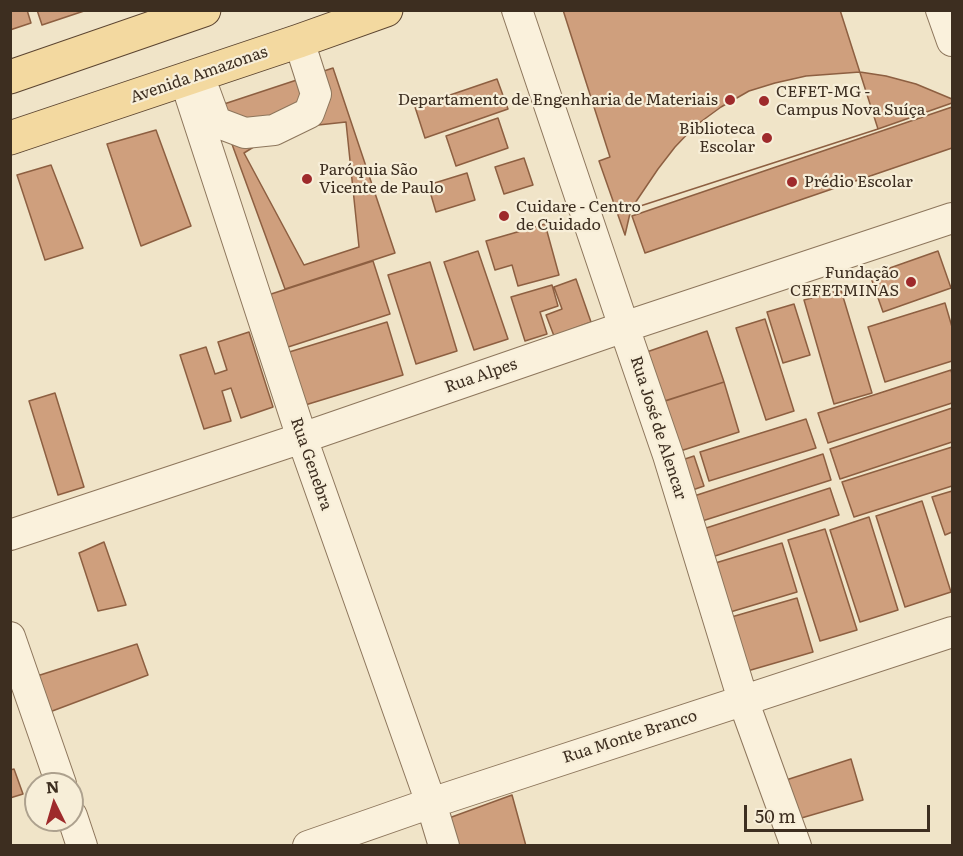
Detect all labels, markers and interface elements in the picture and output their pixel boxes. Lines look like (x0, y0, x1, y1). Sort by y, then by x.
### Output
street label: Avenida Amazonas (128, 42, 270, 108)
place label: CEFET-MG - Campus Nova Suíça (776, 82, 925, 120)
place label: Departamento de Engenharia de Materiais (398, 90, 718, 110)
marker: Departamento de Engenharia de Materiais (723, 93, 737, 107)
marker: CEFET-MG - Campus Nova Suíça (757, 94, 771, 108)
place label: Biblioteca Escolar (679, 119, 755, 157)
marker: Biblioteca Escolar (760, 131, 774, 145)
place label: Paróquia São Vicente de Paulo (319, 160, 444, 198)
marker: Paróquia São Vicente de Paulo (300, 172, 314, 186)
place label: Prédio Escolar (804, 172, 913, 192)
marker: Prédio Escolar (785, 175, 799, 189)
place label: Cuidare - Centro de Cuidado (516, 197, 641, 235)
marker: Cuidare - Centro de Cuidado (497, 209, 511, 223)
place label: Fundação CEFETMINAS (790, 263, 899, 301)
marker: Fundação CEFETMINAS (904, 275, 918, 289)
street label: Rua José de Alencar (626, 354, 690, 502)
street label: Rua Alpes (442, 355, 520, 397)
street label: Rua Genebra (286, 415, 336, 513)
street label: Rua Monte Branco (560, 706, 700, 768)
north arrow (24, 772, 84, 832)
text: N (45, 774, 60, 799)
scale bar (747, 793, 933, 831)
text: 50 m (755, 802, 796, 829)

